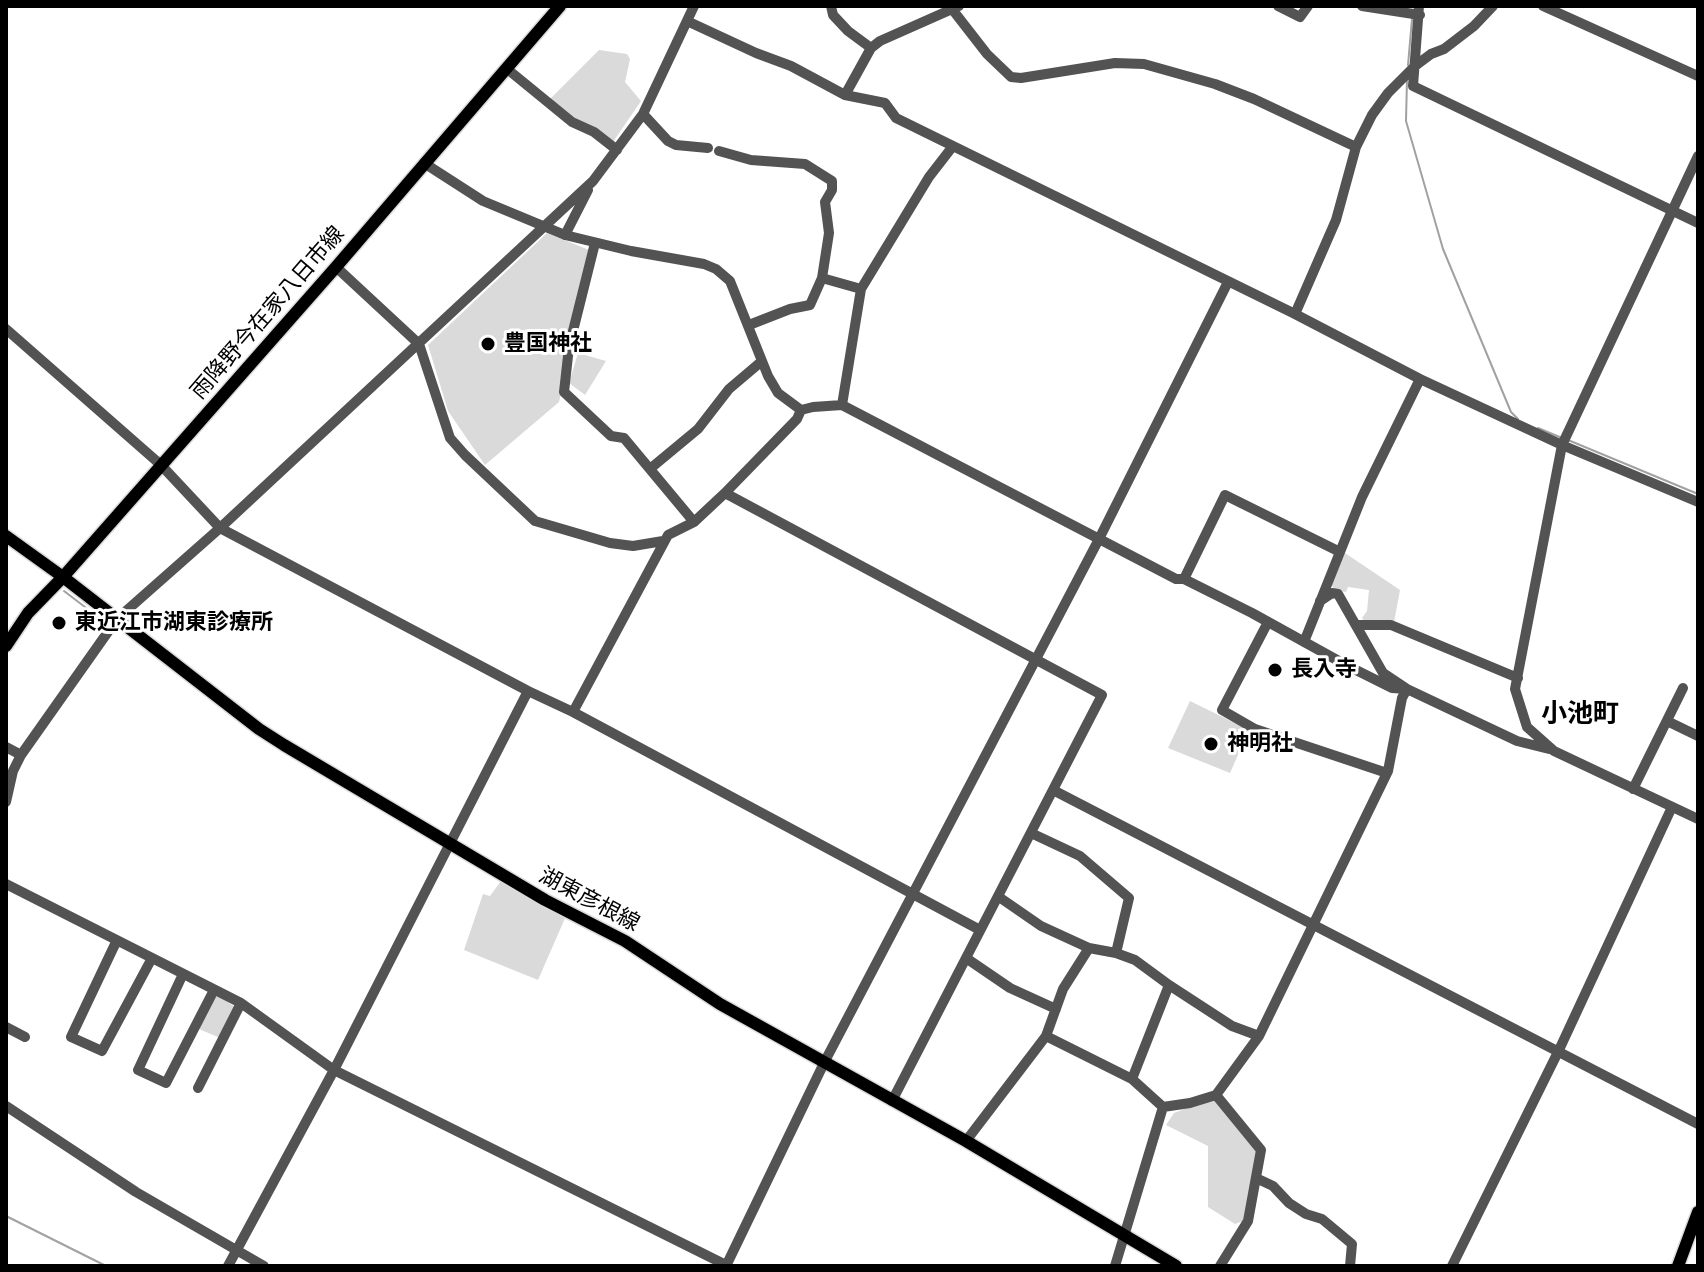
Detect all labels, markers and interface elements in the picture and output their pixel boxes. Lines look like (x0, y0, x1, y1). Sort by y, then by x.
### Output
street label: 雨降野今在家八日市線 (186, 221, 350, 405)
place label: 豊国神社 (504, 331, 592, 357)
marker: 豊国神社 (479, 335, 497, 353)
place label: 東近江市湖東診療所 (75, 610, 273, 636)
marker: 東近江市湖東診療所 (50, 614, 68, 632)
place label: 長入寺 (1291, 657, 1357, 683)
marker: 長入寺 (1266, 661, 1284, 679)
district label: 小池町 (1541, 699, 1619, 731)
place label: 神明社 (1227, 731, 1293, 757)
marker: 神明社 (1202, 735, 1220, 753)
street label: 湖東彦根線 (534, 863, 644, 937)

